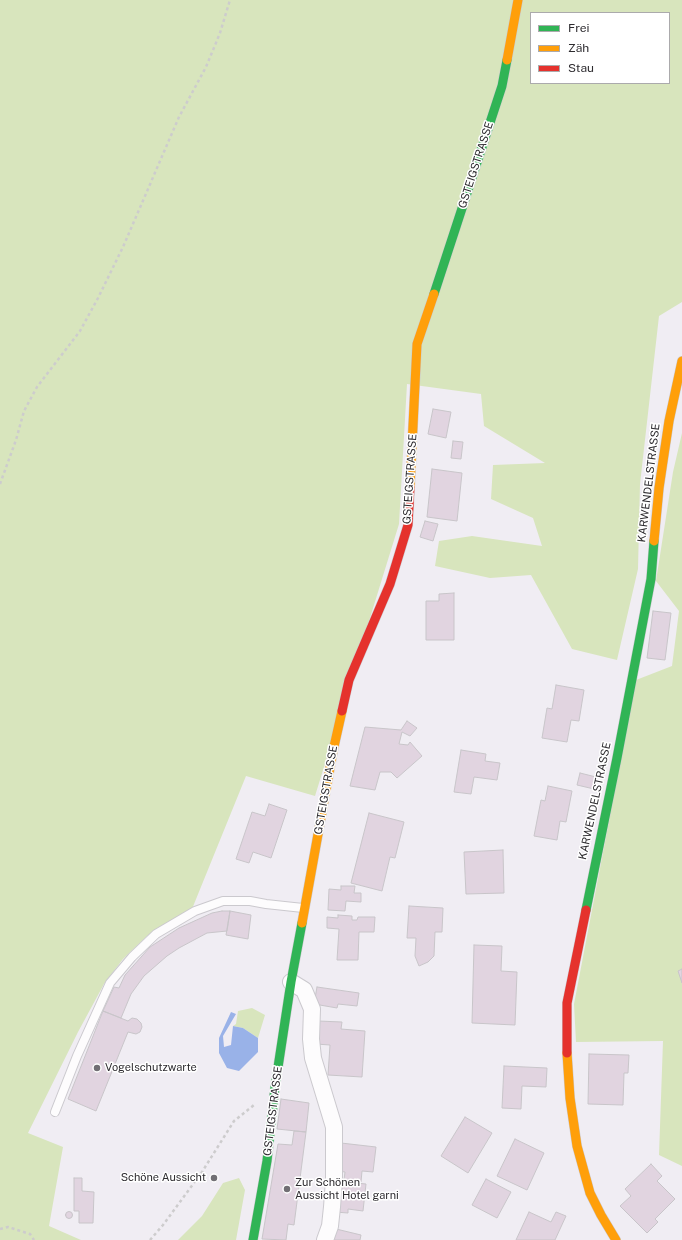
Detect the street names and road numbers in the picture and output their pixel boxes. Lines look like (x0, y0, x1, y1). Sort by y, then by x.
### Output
street label: GSTEIGSTRASSE (456, 120, 496, 210)
street label: KARWENDELSTRASSE (635, 423, 663, 543)
street label: GSTEIGSTRASSE (400, 434, 420, 524)
street label: KARWENDELSTRASSE (576, 741, 614, 861)
street label: GSTEIGSTRASSE (312, 744, 340, 836)
street label: GSTEIGSTRASSE (261, 1065, 285, 1157)

